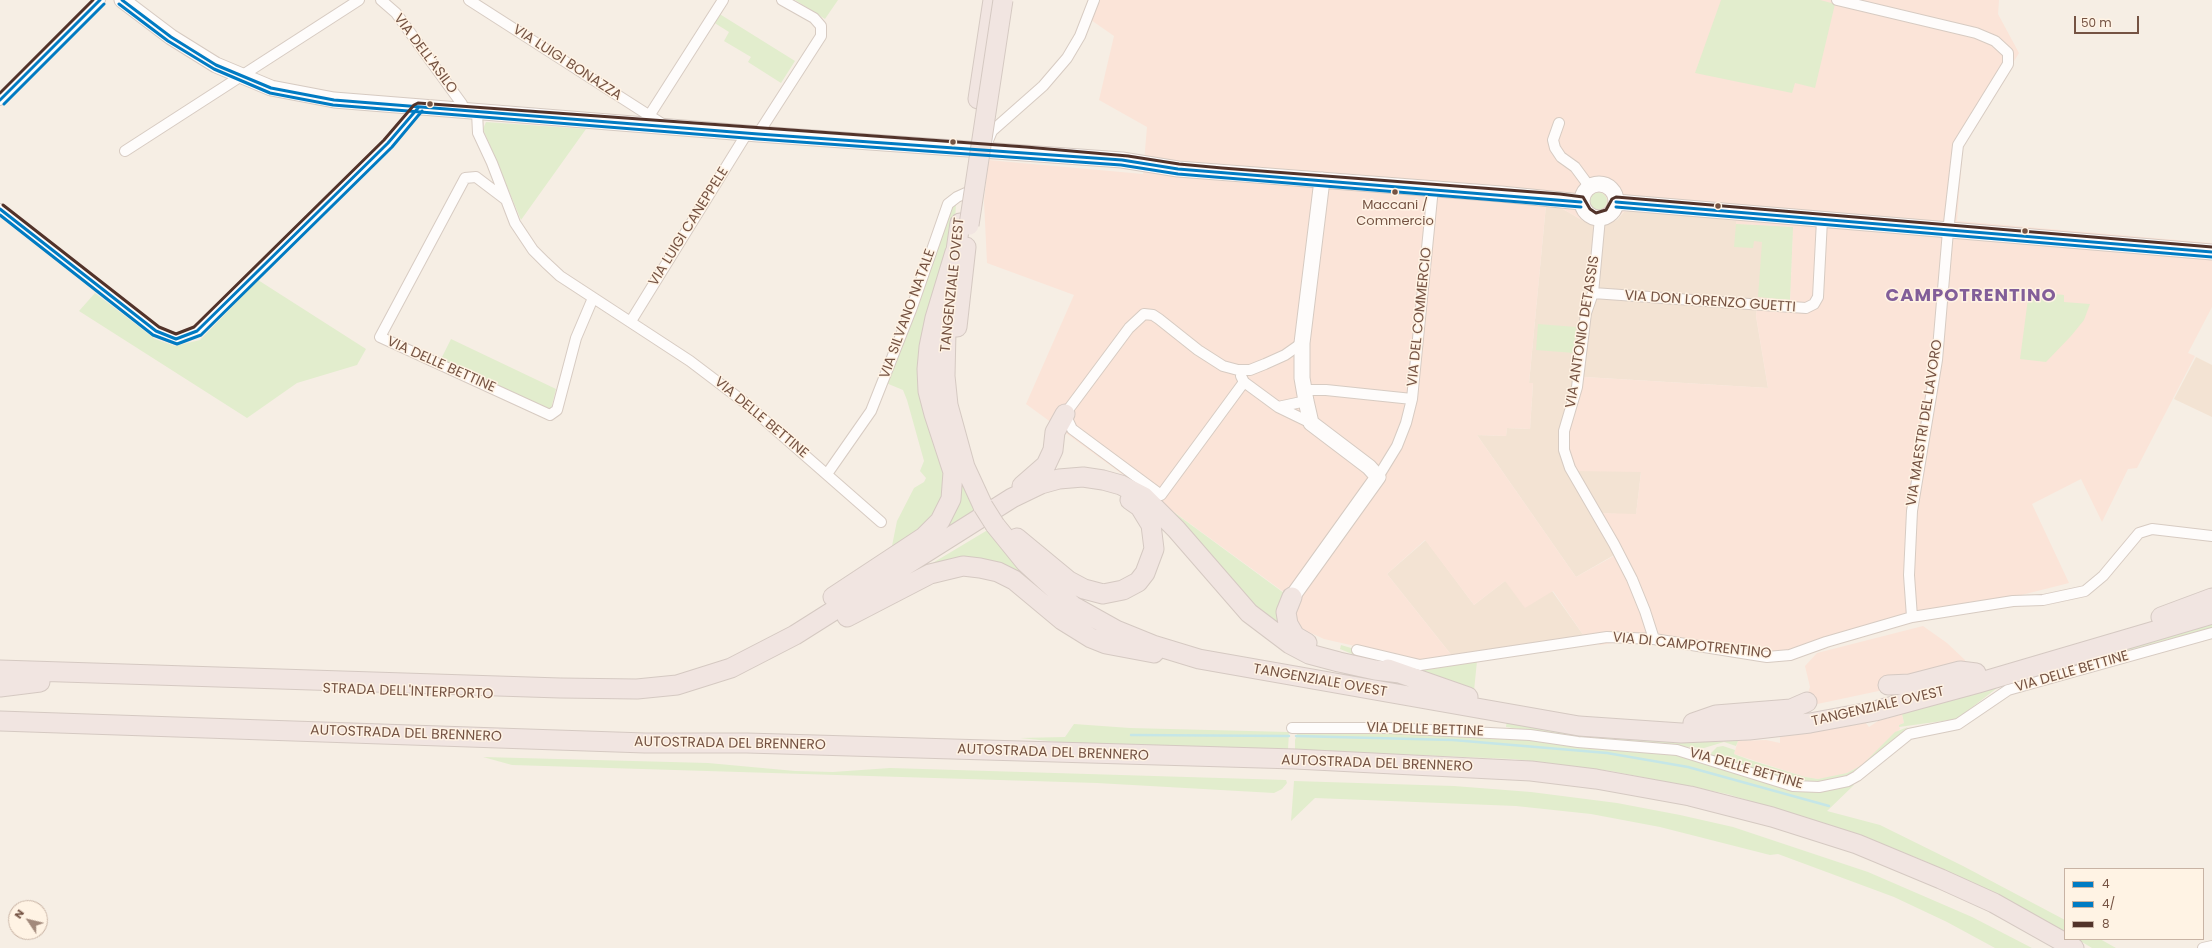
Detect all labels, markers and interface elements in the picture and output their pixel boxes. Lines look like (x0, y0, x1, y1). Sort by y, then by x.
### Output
scale bar (2076, 8, 2141, 34)
street label: VIA DELL'ASILO (390, 11, 460, 97)
text: 50 m (2081, 14, 2112, 31)
street label: VIA LUIGI BONAZZA (509, 21, 625, 105)
unlabelled marker (425, 99, 435, 109)
unlabelled marker (948, 137, 958, 147)
street label: VIA LUIGI CANEPPELE (646, 164, 732, 290)
marker: Maccani / Commercio (1390, 187, 1400, 197)
place label: Maccani / Commercio (1356, 198, 1434, 229)
unlabelled marker (1713, 201, 1723, 211)
street label: TANGENZIALE OVEST (938, 217, 968, 353)
unlabelled marker (2020, 226, 2030, 236)
street label: VIA SILVANO NATALE (877, 247, 939, 381)
street label: VIA DEL COMMERCIO (1404, 247, 1436, 387)
street label: VIA ANTONIO DETASSIS (1563, 255, 1603, 409)
district label: CAMPOTRENTINO (1885, 285, 2057, 307)
street label: VIA DON LORENZO GUETTI (1624, 288, 1796, 316)
street label: VIA DELLE BETTINE (384, 333, 498, 397)
street label: VIA MAESTRI DEL LAVORO (1904, 338, 1946, 508)
street label: VIA DELLE BETTINE (711, 374, 811, 462)
street label: VIA DI CAMPOTRENTINO (1612, 629, 1772, 663)
street label: VIA DELLE BETTINE (2013, 648, 2131, 696)
street label: TANGENZIALE OVEST (1252, 661, 1388, 701)
street label: STRADA DELL'INTERPORTO (322, 681, 494, 703)
street label: TANGENZIALE OVEST (1810, 684, 1946, 730)
street label: VIA DELLE BETTINE (1366, 720, 1484, 740)
street label: AUTOSTRADA DEL BRENNERO (310, 722, 502, 746)
street label: AUTOSTRADA DEL BRENNERO (634, 734, 826, 754)
street label: AUTOSTRADA DEL BRENNERO (957, 741, 1149, 765)
street label: VIA DELLE BETTINE (1687, 745, 1805, 793)
street label: AUTOSTRADA DEL BRENNERO (1281, 752, 1473, 776)
legend (2064, 868, 2204, 940)
text: 4 (2102, 875, 2110, 892)
text: 4/ (2102, 895, 2115, 912)
north arrow (8, 900, 48, 940)
text: N (10, 906, 28, 922)
text: 8 (2102, 915, 2110, 932)

